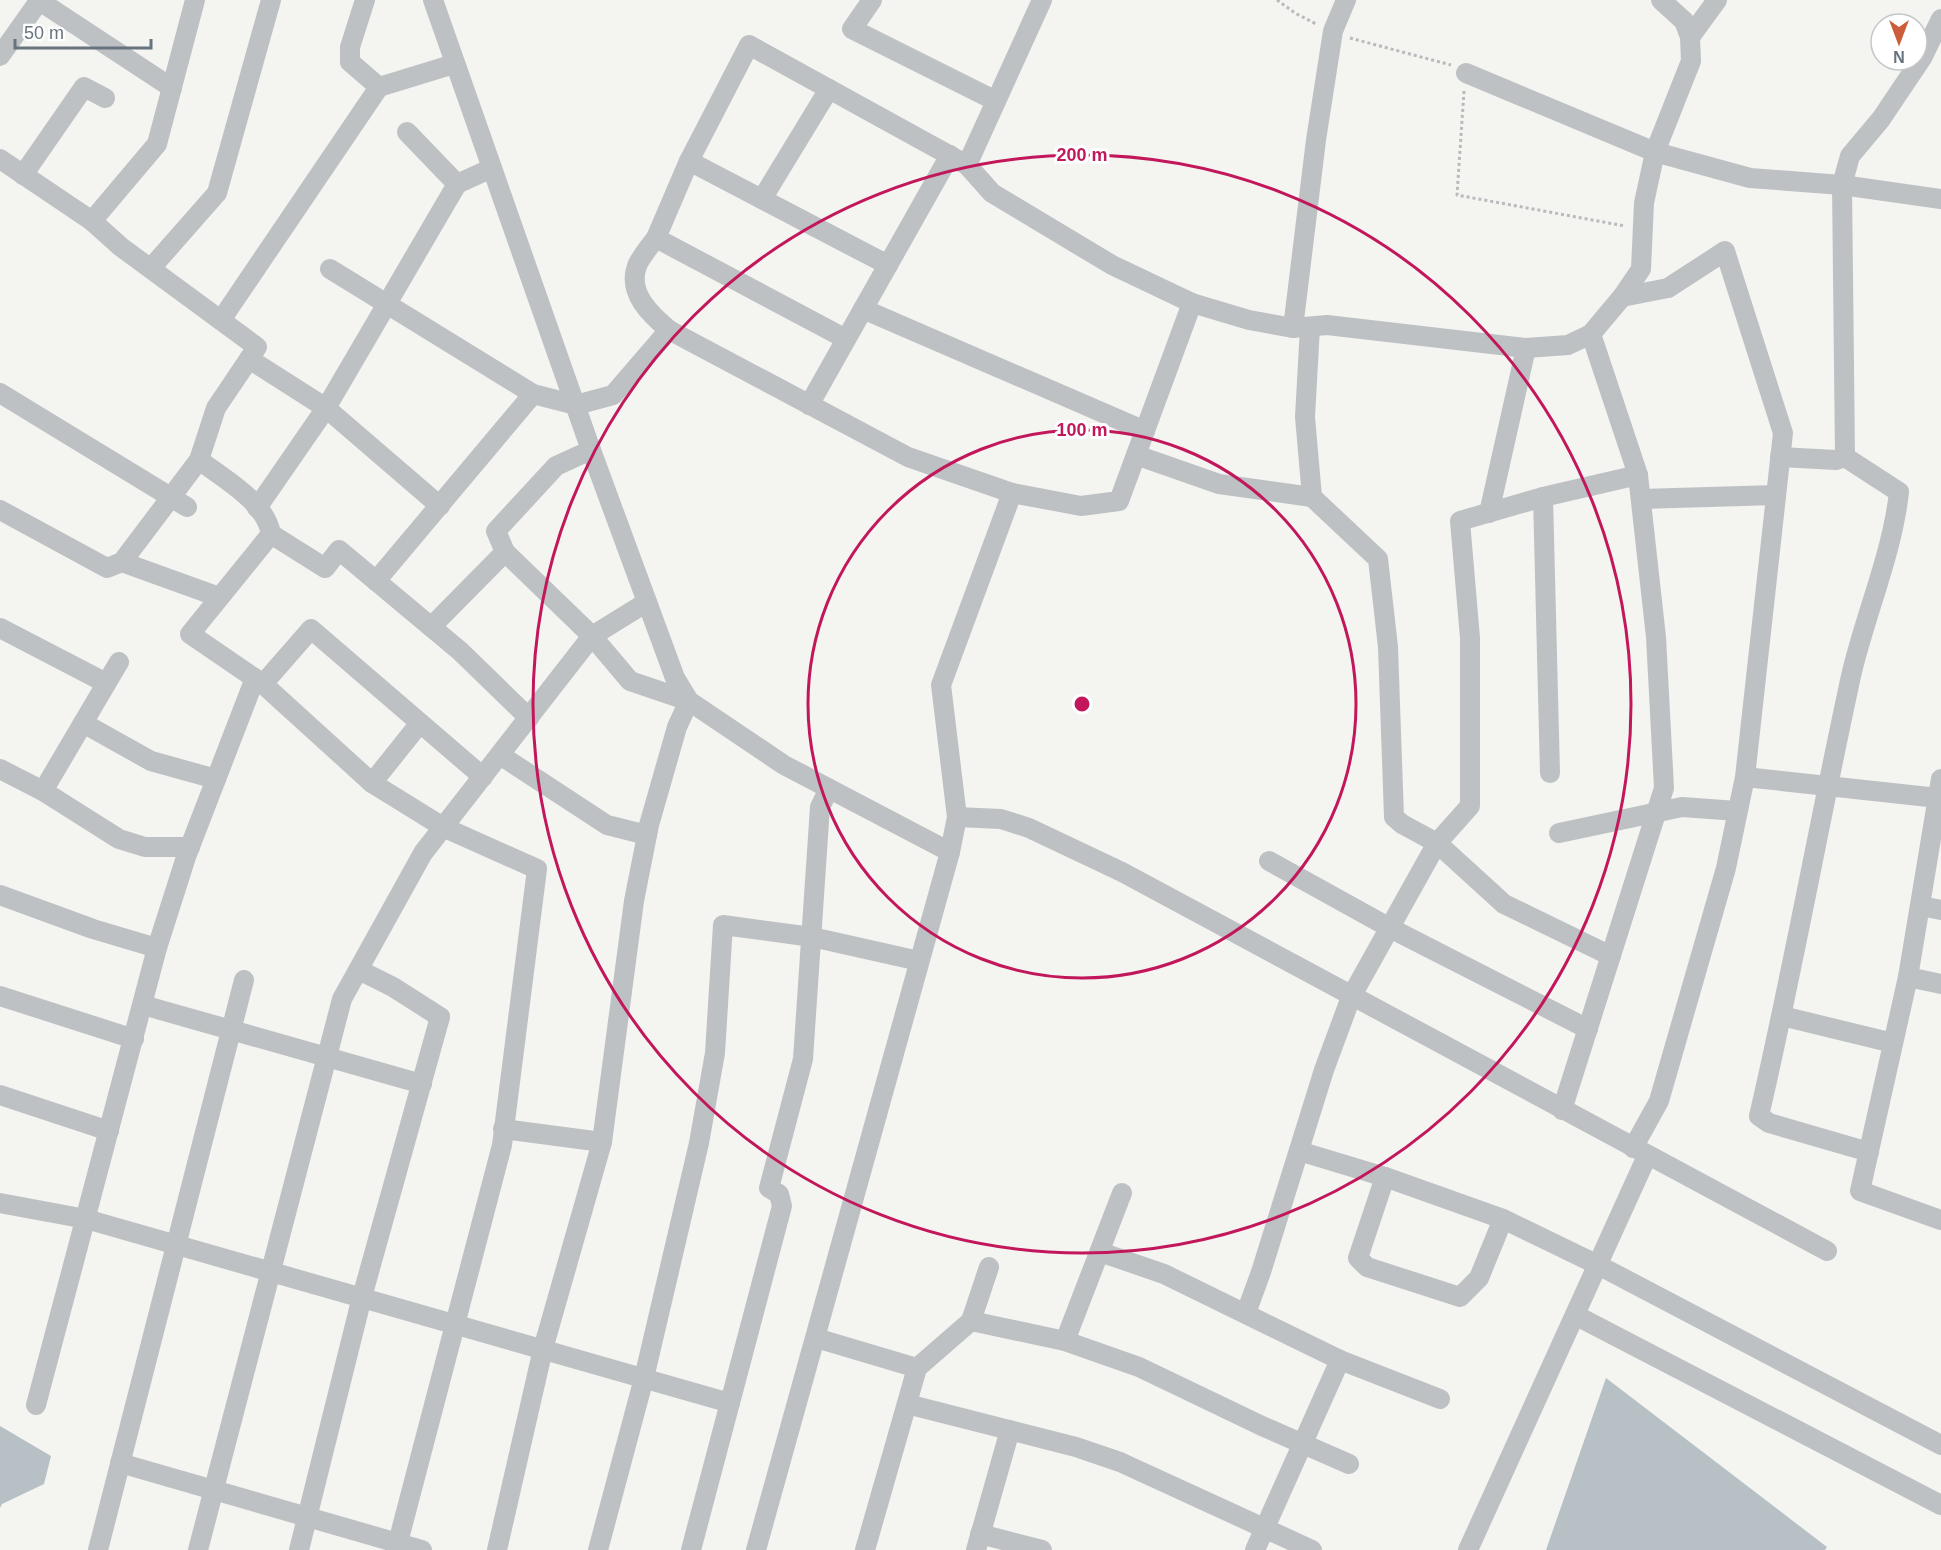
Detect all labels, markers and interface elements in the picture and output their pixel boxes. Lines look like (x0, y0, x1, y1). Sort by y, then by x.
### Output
scale bar (15, 12, 152, 50)
north arrow (1869, 12, 1929, 72)
text: 50 m (24, 23, 64, 43)
text: N (1893, 48, 1905, 65)
text: 200 m (1056, 145, 1108, 165)
text: 100 m (1056, 420, 1108, 440)
centre of rings (1072, 694, 1092, 714)

